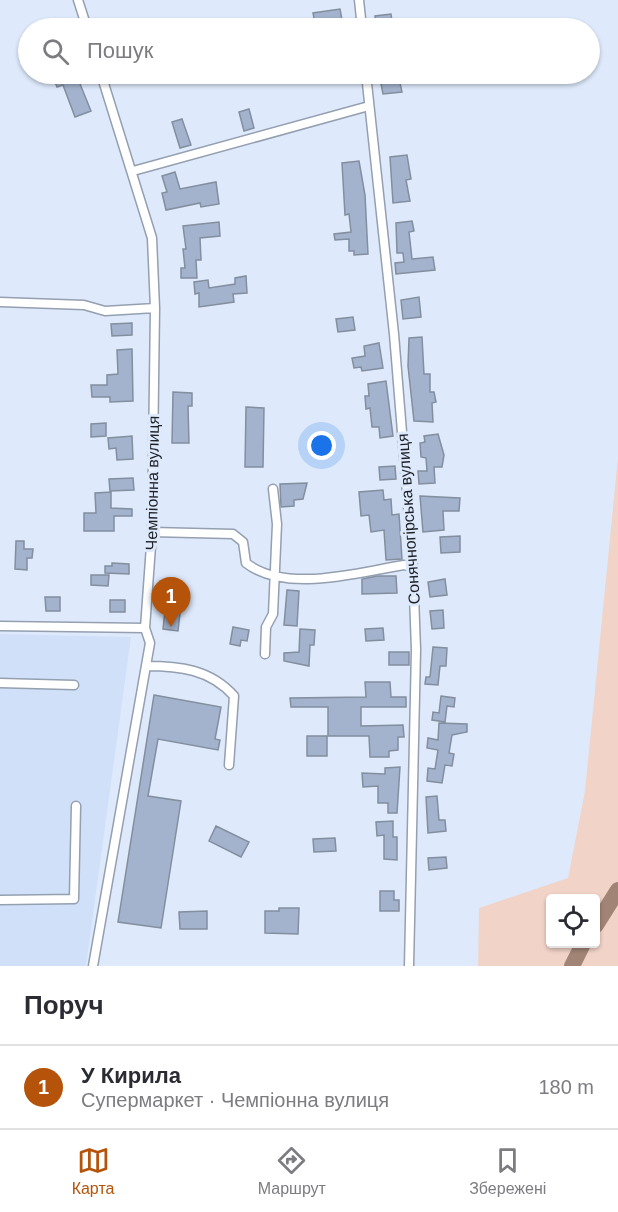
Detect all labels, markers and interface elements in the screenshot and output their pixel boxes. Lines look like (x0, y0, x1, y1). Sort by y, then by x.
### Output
search box (18, 18, 600, 84)
icon: search (39, 35, 72, 68)
text: Пошук (87, 38, 153, 63)
street label: Чемпіонна вулиця (143, 416, 162, 550)
your location (307, 431, 336, 460)
street label: Сонячногірська вулиця (394, 433, 423, 605)
pin: 1 (152, 578, 190, 627)
map controls (546, 894, 600, 948)
button: locate (546, 894, 600, 948)
text: Поруч (24, 990, 104, 1020)
text: У Кирила (81, 1063, 181, 1088)
text: 1 (38, 1076, 49, 1098)
text: 180 m (538, 1076, 594, 1098)
text: Супермаркет · Чемпіонна вулиця (81, 1089, 389, 1111)
tab: Карта (72, 1144, 114, 1198)
tab: Маршрут (258, 1144, 326, 1198)
tab: Збережені (469, 1144, 546, 1198)

